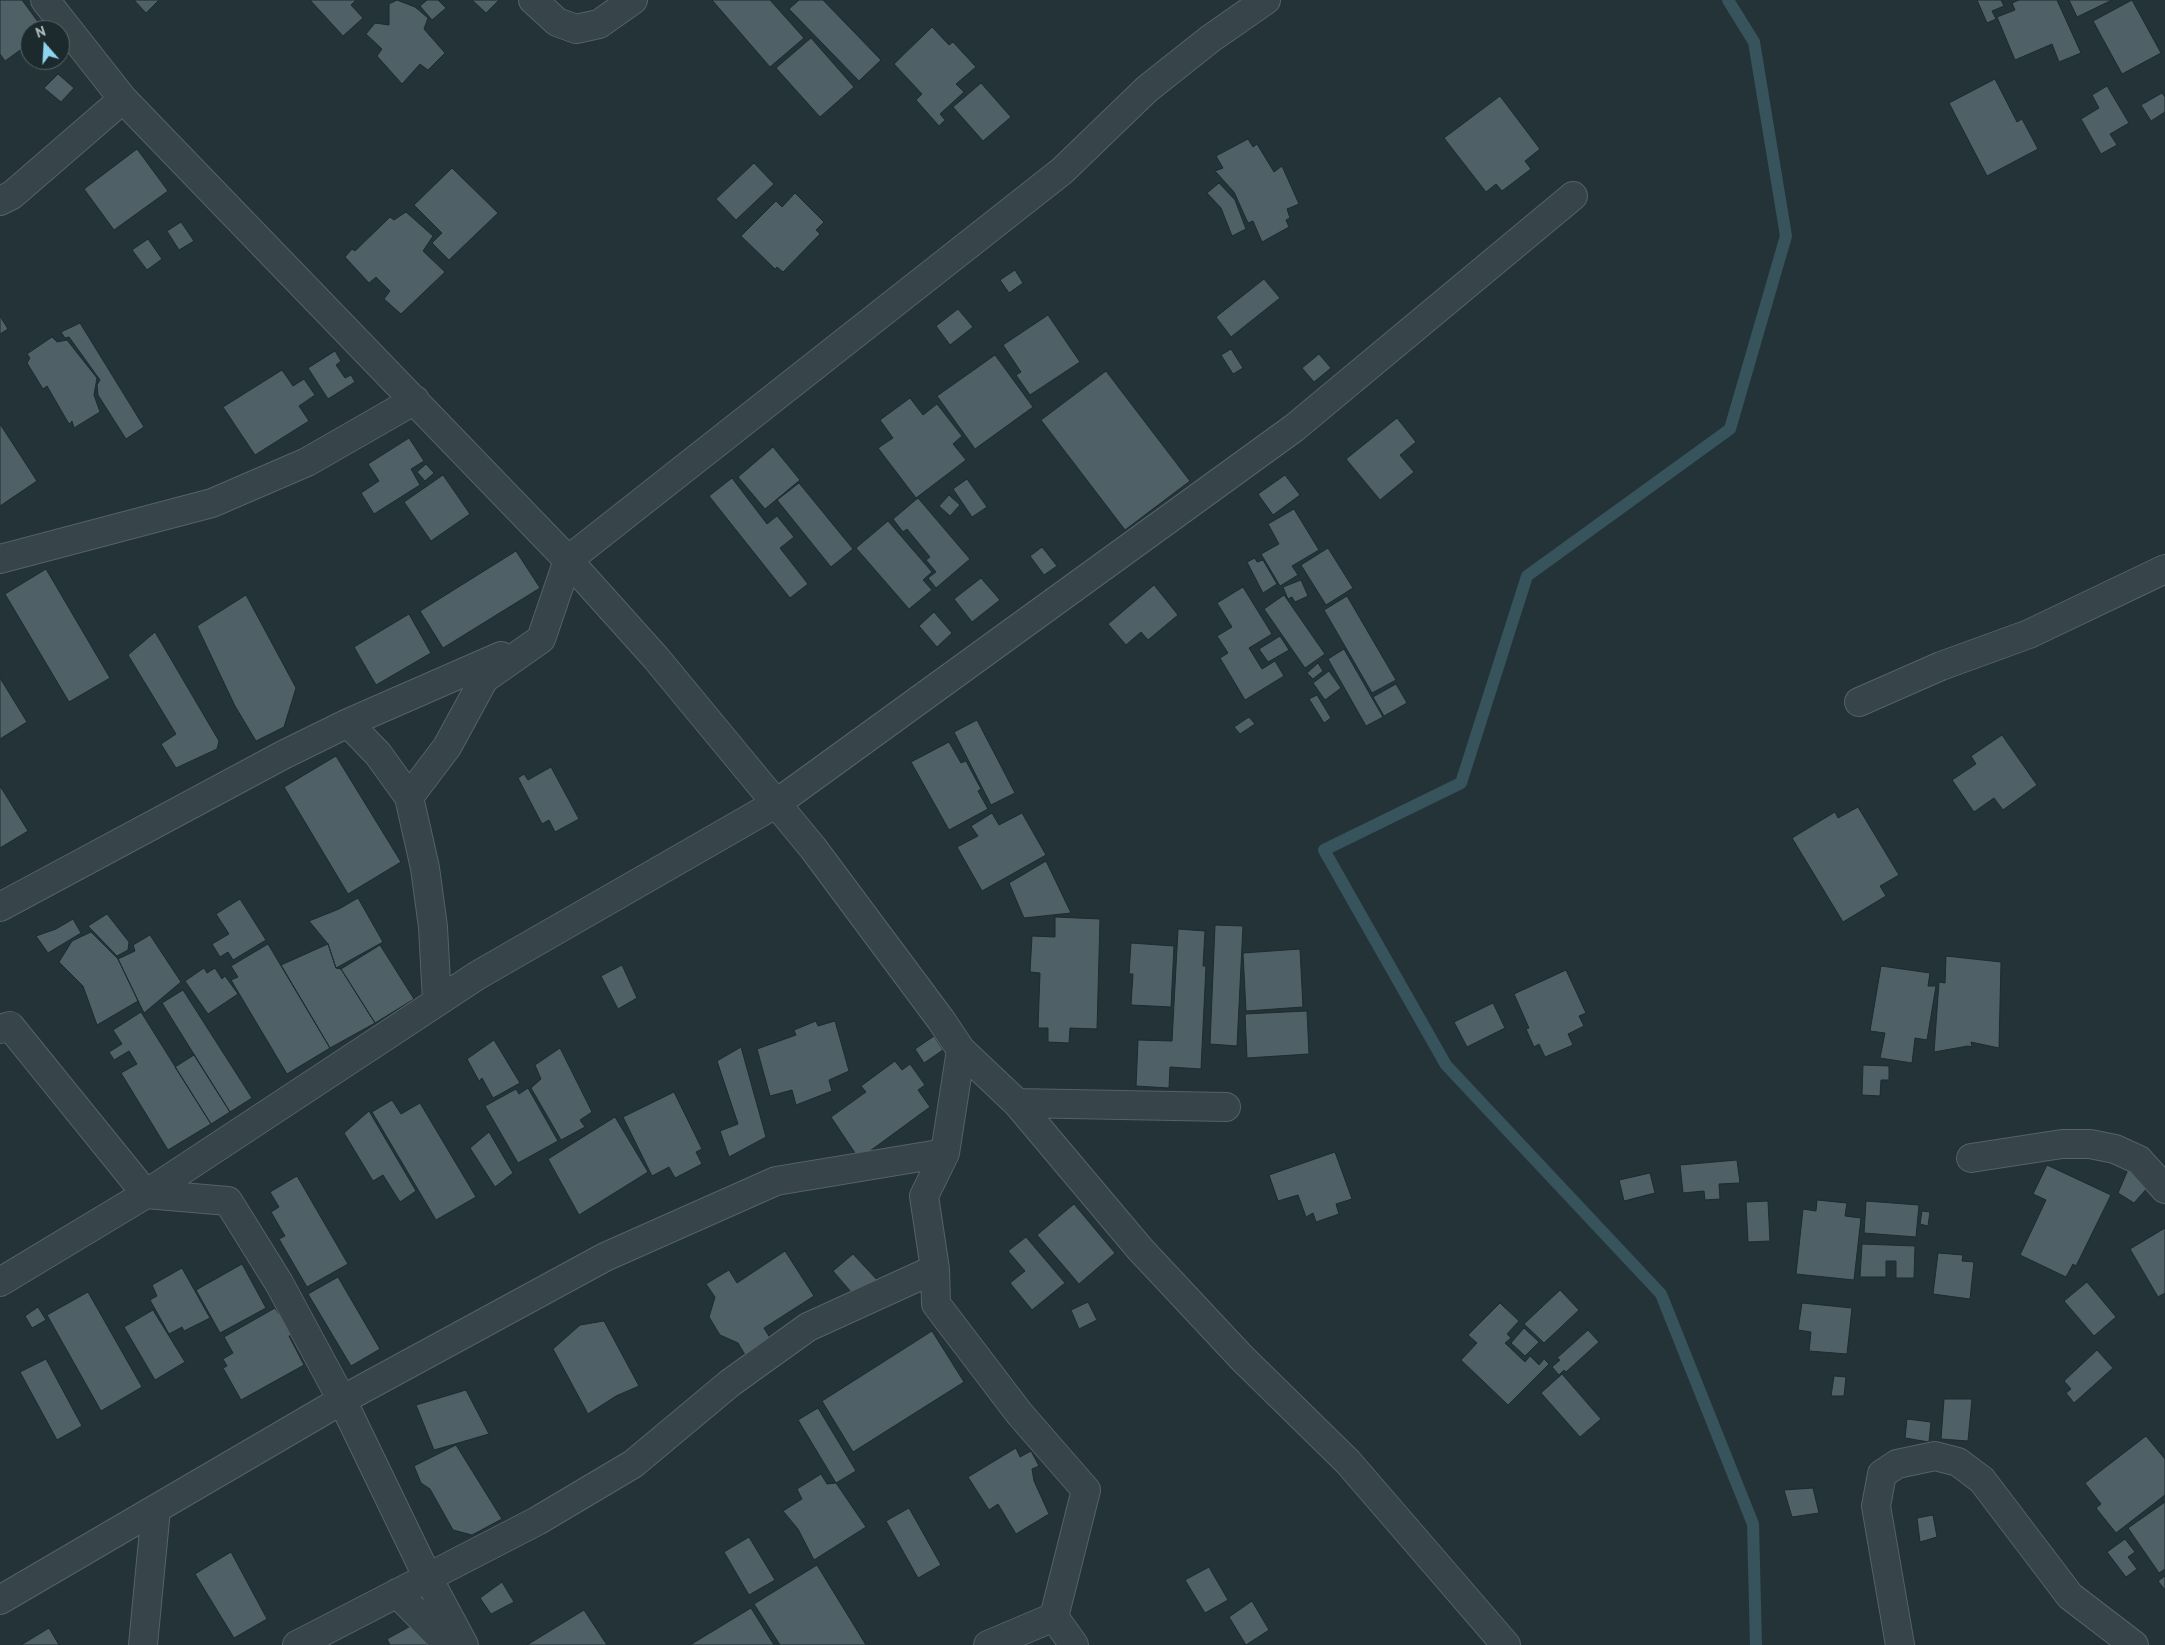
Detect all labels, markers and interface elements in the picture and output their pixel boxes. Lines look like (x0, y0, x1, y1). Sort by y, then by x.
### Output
north arrow (20, 20, 70, 70)
text: N (33, 22, 48, 42)

